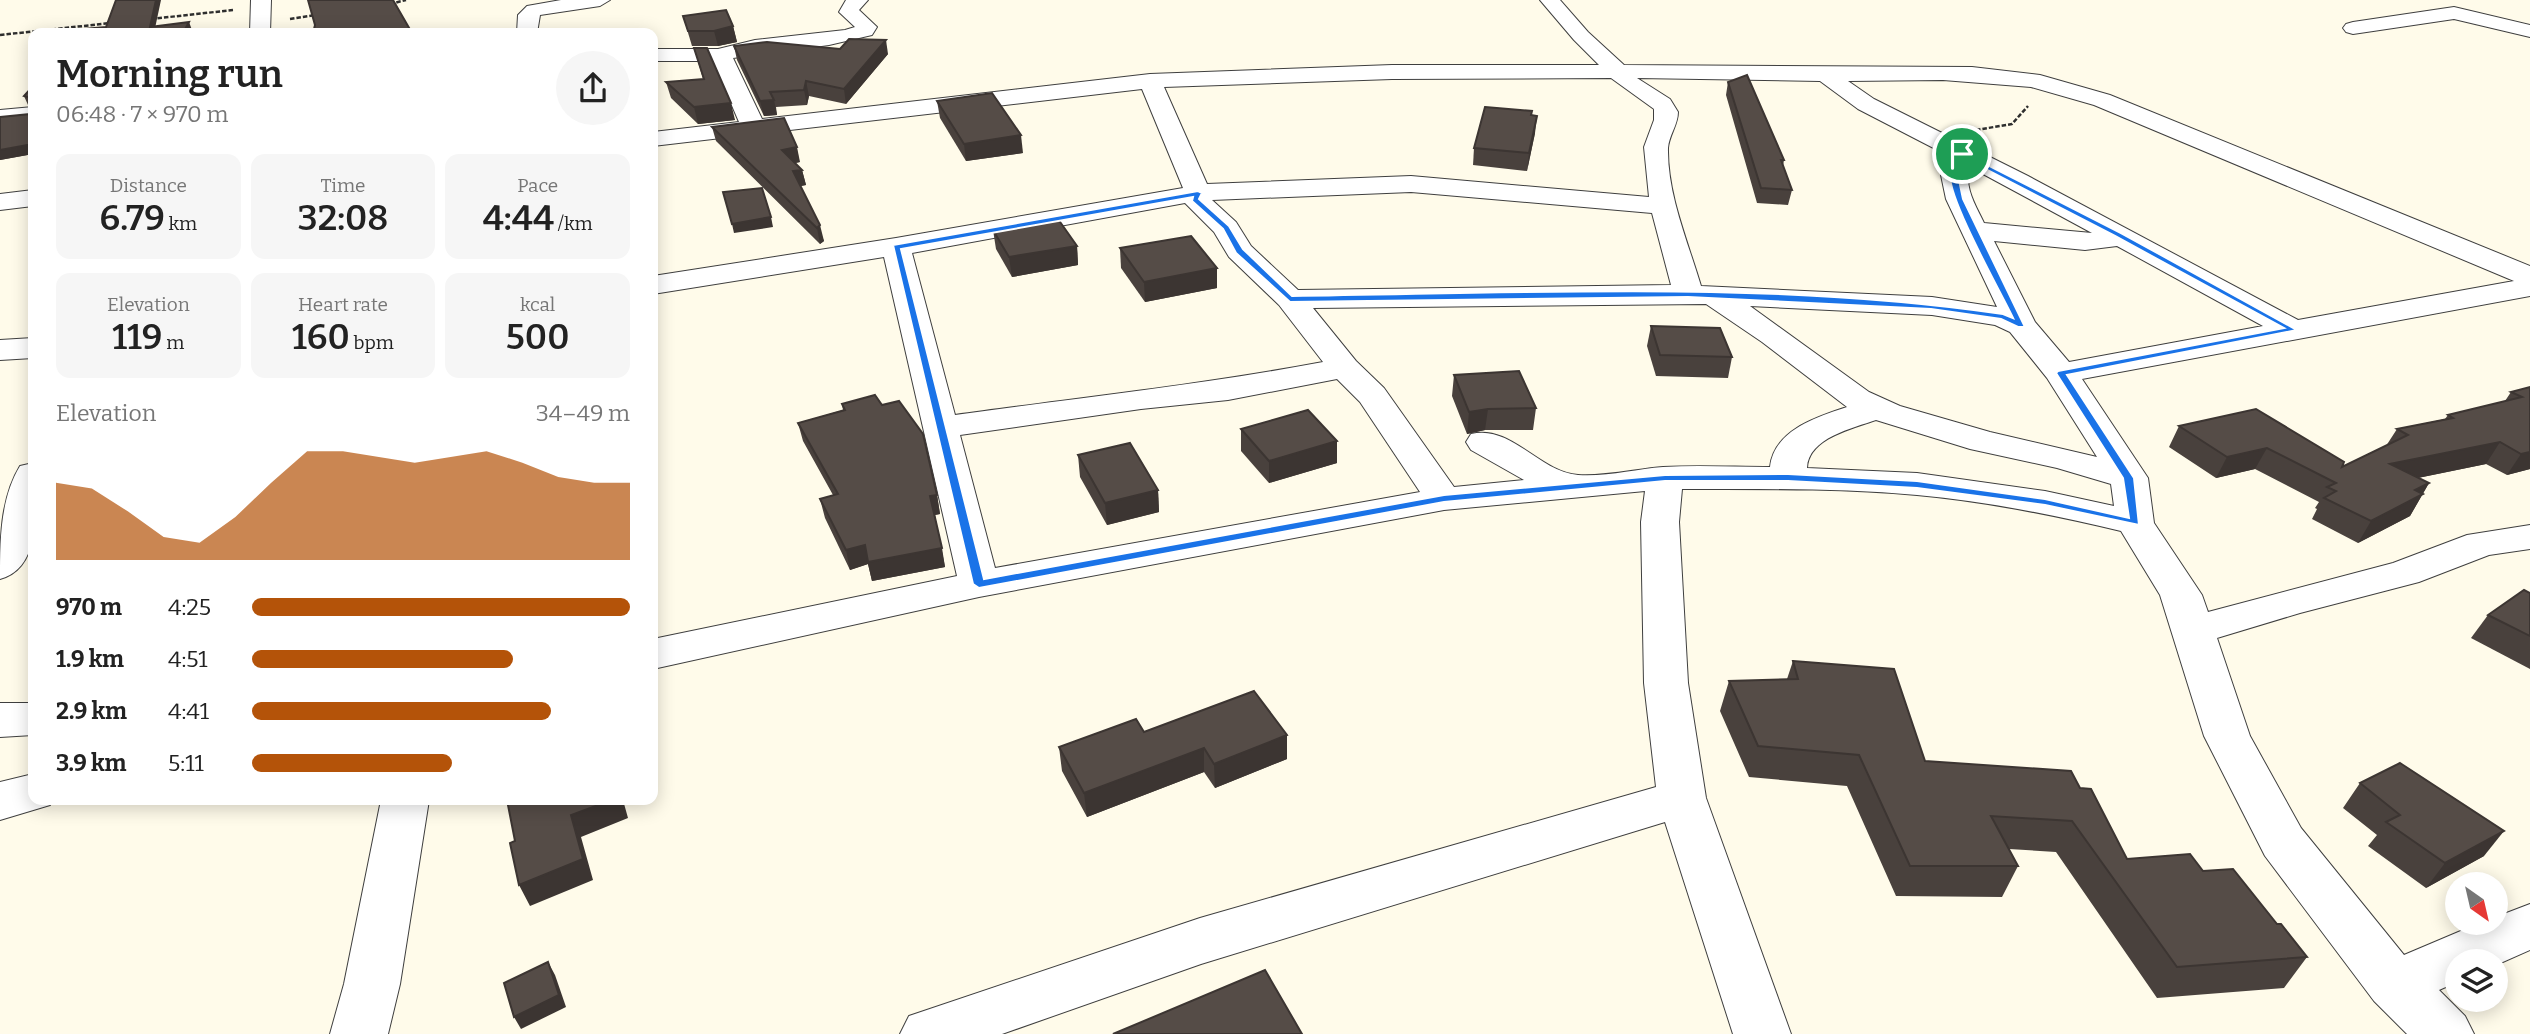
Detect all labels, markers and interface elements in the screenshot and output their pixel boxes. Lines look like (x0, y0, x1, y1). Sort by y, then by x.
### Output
text: Morning run (56, 51, 283, 97)
button: share (556, 51, 630, 125)
text: 06:48 · 7 × 970 m (56, 100, 228, 128)
pin (1932, 124, 1992, 184)
icon: arrive (1943, 135, 1981, 173)
text: Distance (110, 174, 187, 197)
text: Time (321, 174, 365, 197)
text: Pace (517, 174, 558, 197)
text: 6.79 (100, 197, 165, 239)
text: 32:08 (298, 197, 388, 239)
text: 4:44 (483, 197, 554, 239)
text: km (165, 212, 197, 235)
text: /km (554, 212, 593, 235)
text: Elevation (107, 293, 190, 316)
text: Heart rate (298, 293, 388, 316)
text: kcal (520, 293, 555, 316)
text: 119 (112, 316, 162, 358)
text: 160 (292, 316, 350, 358)
text: 500 (506, 316, 569, 358)
text: m (162, 331, 184, 354)
text: bpm (350, 331, 394, 354)
text: Elevation (56, 399, 156, 427)
text: 34–49 m (536, 399, 630, 427)
text: 970 m (56, 593, 122, 621)
text: 4:25 (168, 593, 211, 621)
text: 1.9 km (56, 645, 124, 673)
text: 4:51 (168, 645, 208, 673)
text: 2.9 km (56, 697, 127, 725)
text: 4:41 (168, 697, 209, 725)
text: 3.9 km (56, 749, 126, 777)
text: 5:11 (168, 749, 204, 777)
north arrow (2445, 872, 2508, 934)
map controls (2445, 872, 2508, 1012)
button: layers (2445, 949, 2508, 1012)

